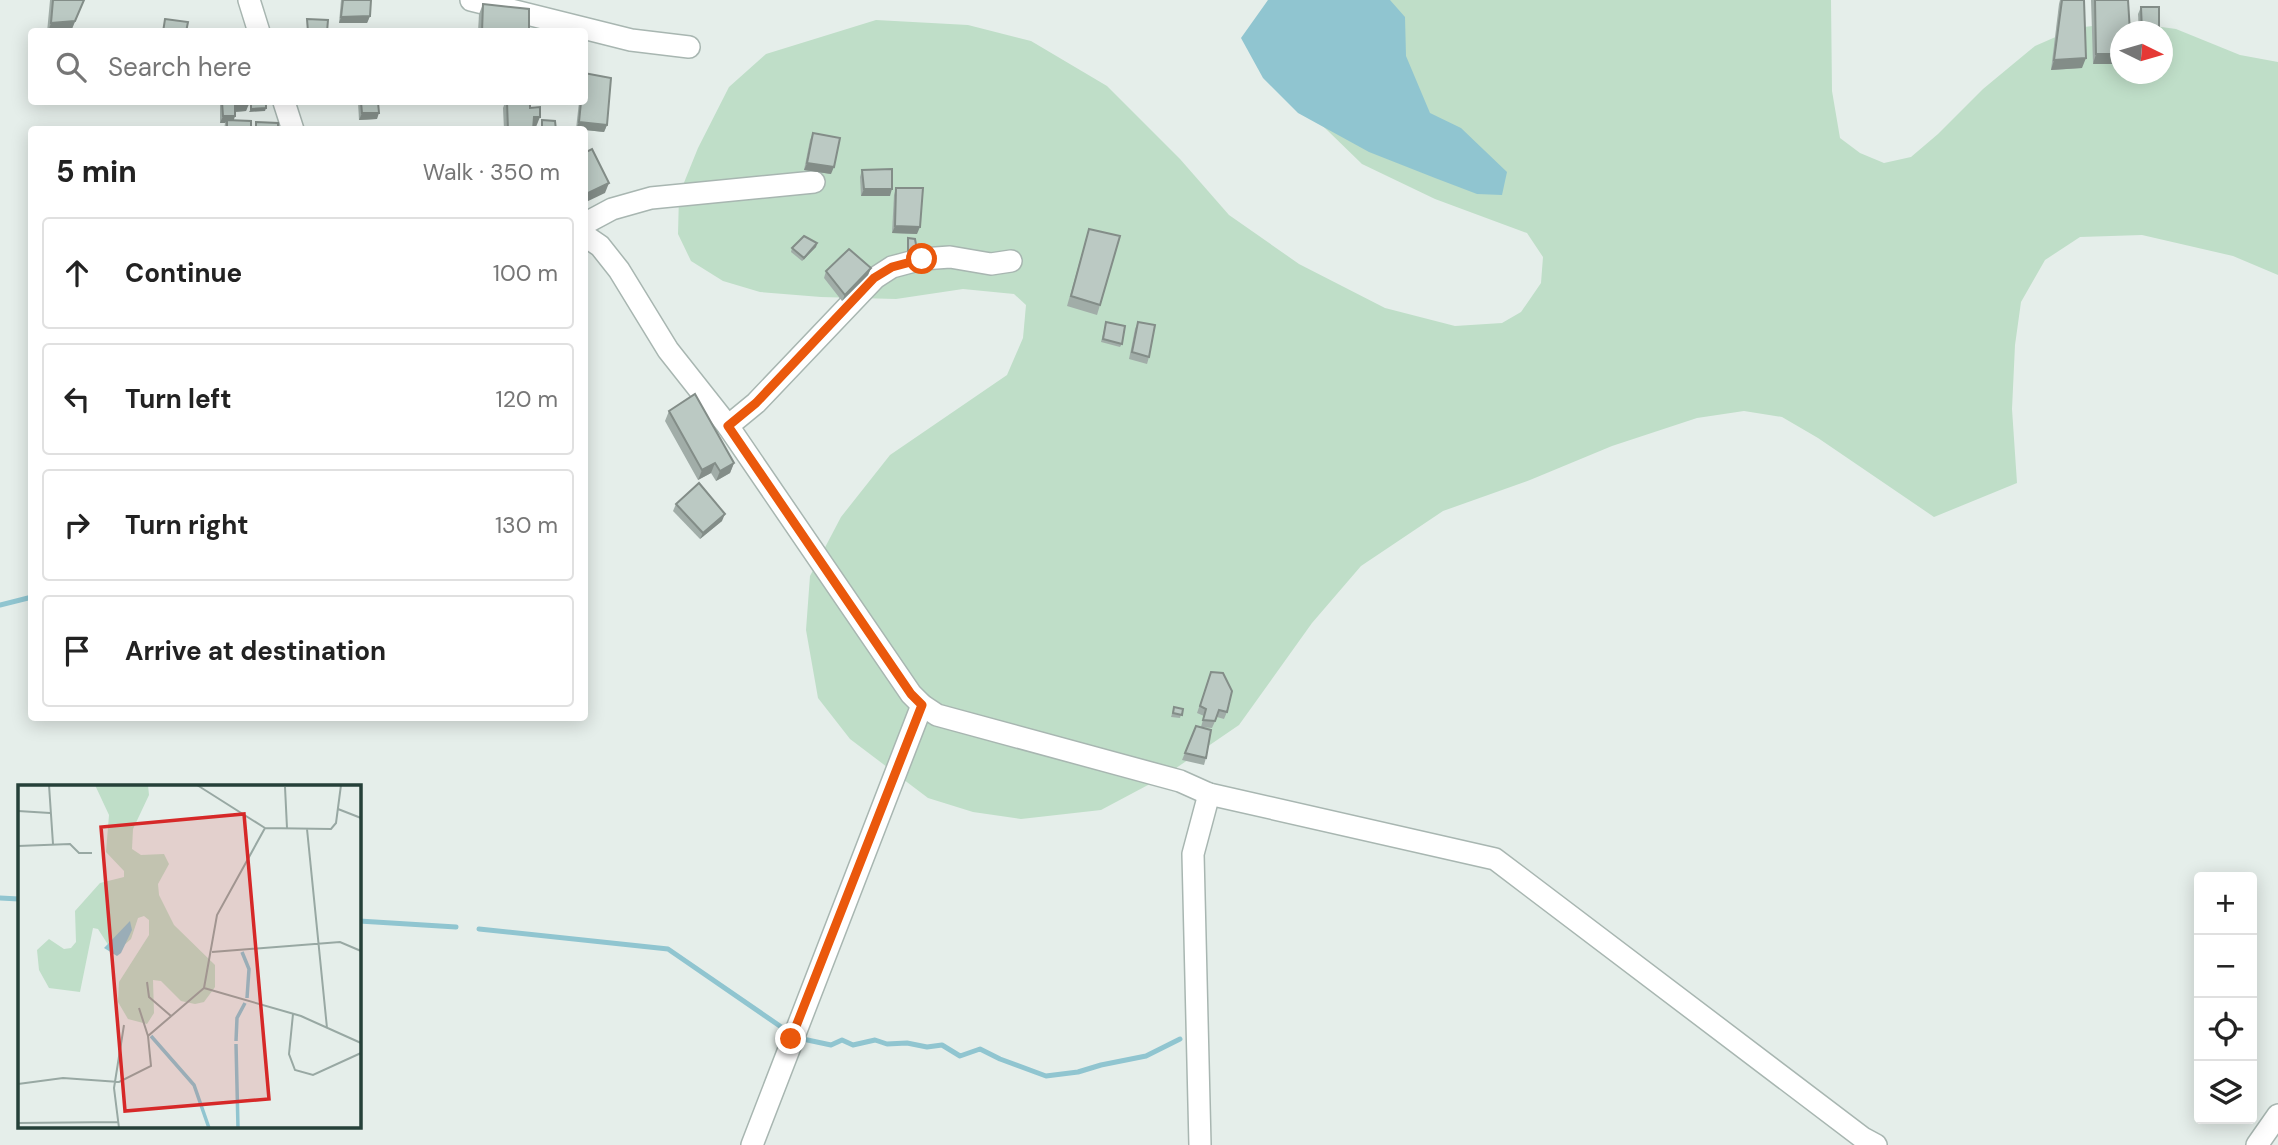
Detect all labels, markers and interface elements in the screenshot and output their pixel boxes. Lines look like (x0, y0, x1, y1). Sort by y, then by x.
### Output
north arrow (2110, 21, 2173, 84)
search box (28, 28, 588, 105)
icon: search (52, 48, 90, 86)
text: Search here (108, 50, 251, 84)
text: 5 min (56, 152, 137, 191)
text: Walk · 350 m (423, 157, 560, 187)
route start (906, 243, 937, 274)
icon: ahead (58, 254, 96, 292)
text: Continue (125, 256, 242, 290)
text: 100 m (493, 258, 558, 288)
icon: left (58, 380, 96, 418)
text: Turn left (125, 382, 232, 416)
text: 120 m (495, 384, 558, 414)
icon: right (58, 506, 96, 544)
text: Turn right (125, 508, 249, 542)
text: 130 m (495, 510, 558, 540)
icon: arrive (58, 632, 96, 670)
text: Arrive at destination (125, 634, 386, 668)
inset map (18, 785, 360, 1128)
map controls (2194, 872, 2257, 1124)
button: + (2194, 872, 2257, 935)
button: − (2194, 935, 2257, 998)
button: locate (2194, 998, 2257, 1061)
route end (775, 1023, 806, 1054)
button: layers (2194, 1061, 2257, 1124)

